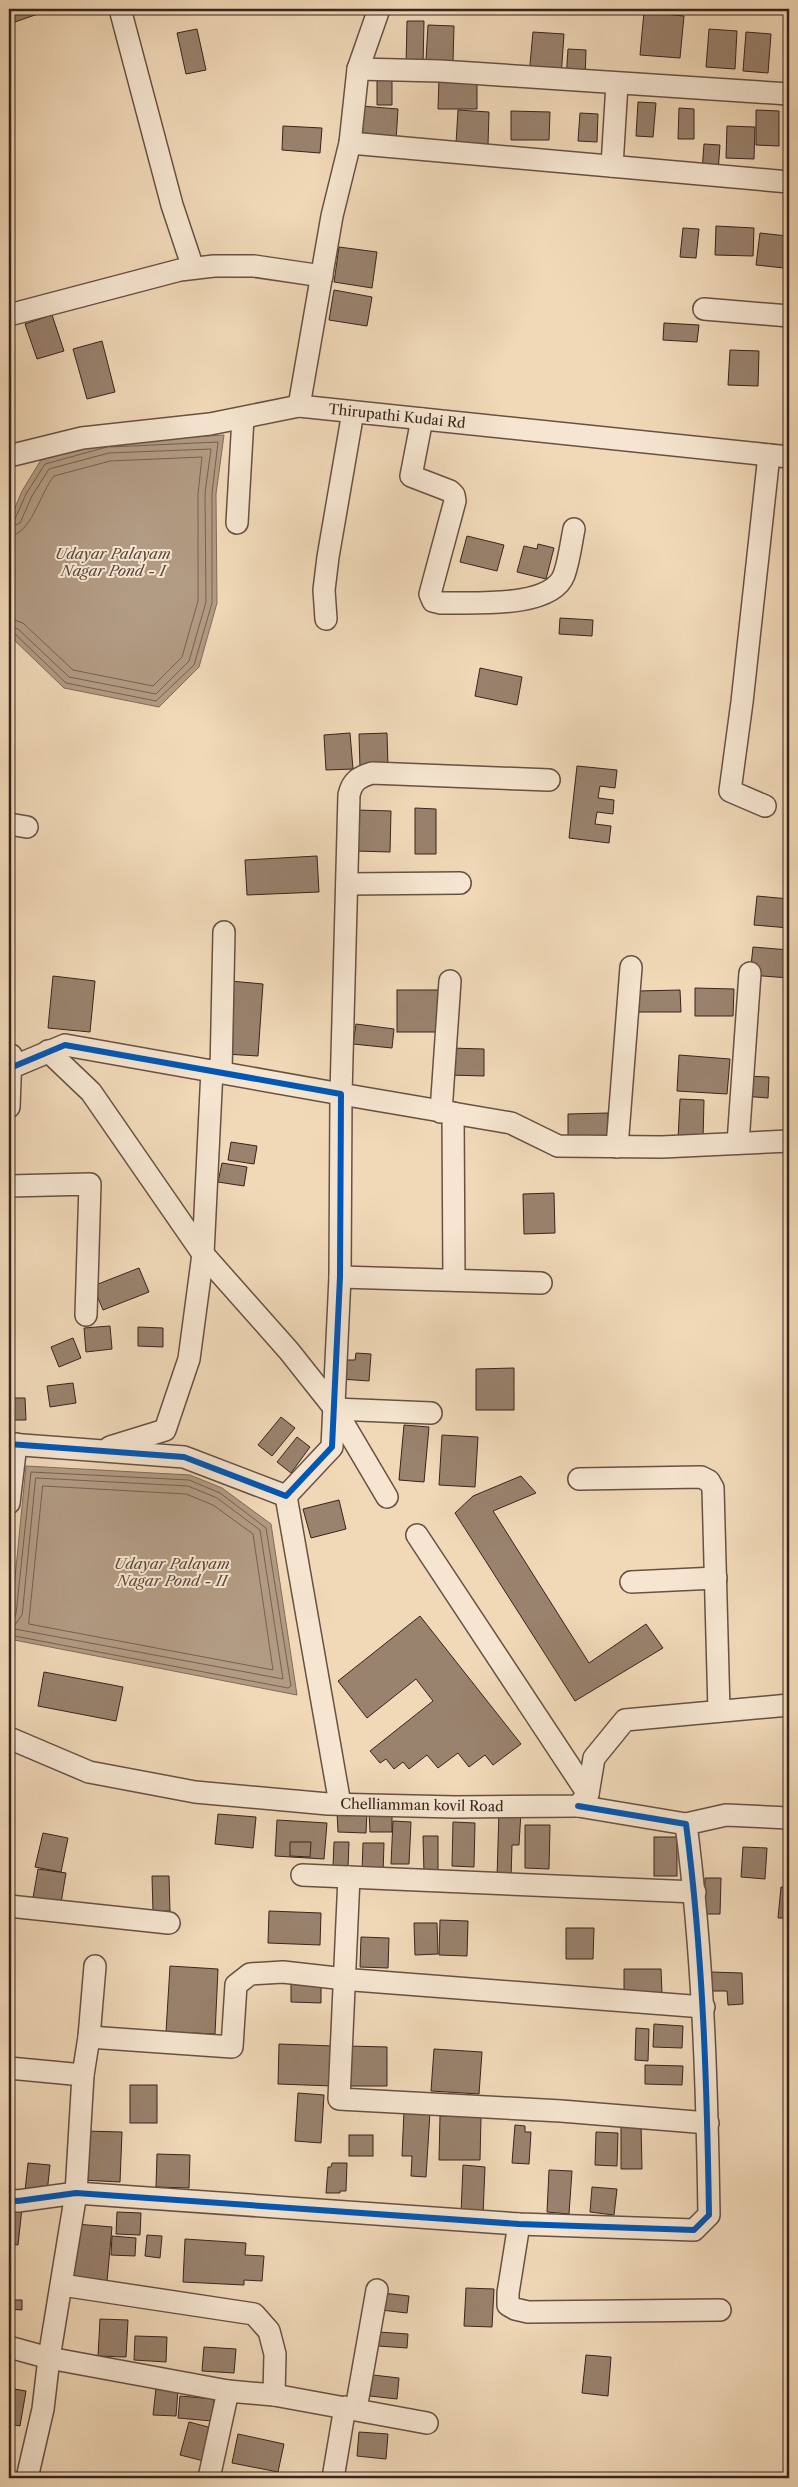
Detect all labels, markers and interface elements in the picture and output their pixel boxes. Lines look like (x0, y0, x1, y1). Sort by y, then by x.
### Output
street label: Thirupathi Kudai Rd (327, 400, 467, 432)
water label: Udayar Palayam Nagar Pond - I (55, 544, 171, 580)
water label: Udayar Palayam Nagar Pond - II (114, 1554, 230, 1590)
street label: Chelliamman kovil Road (340, 1795, 504, 1815)

